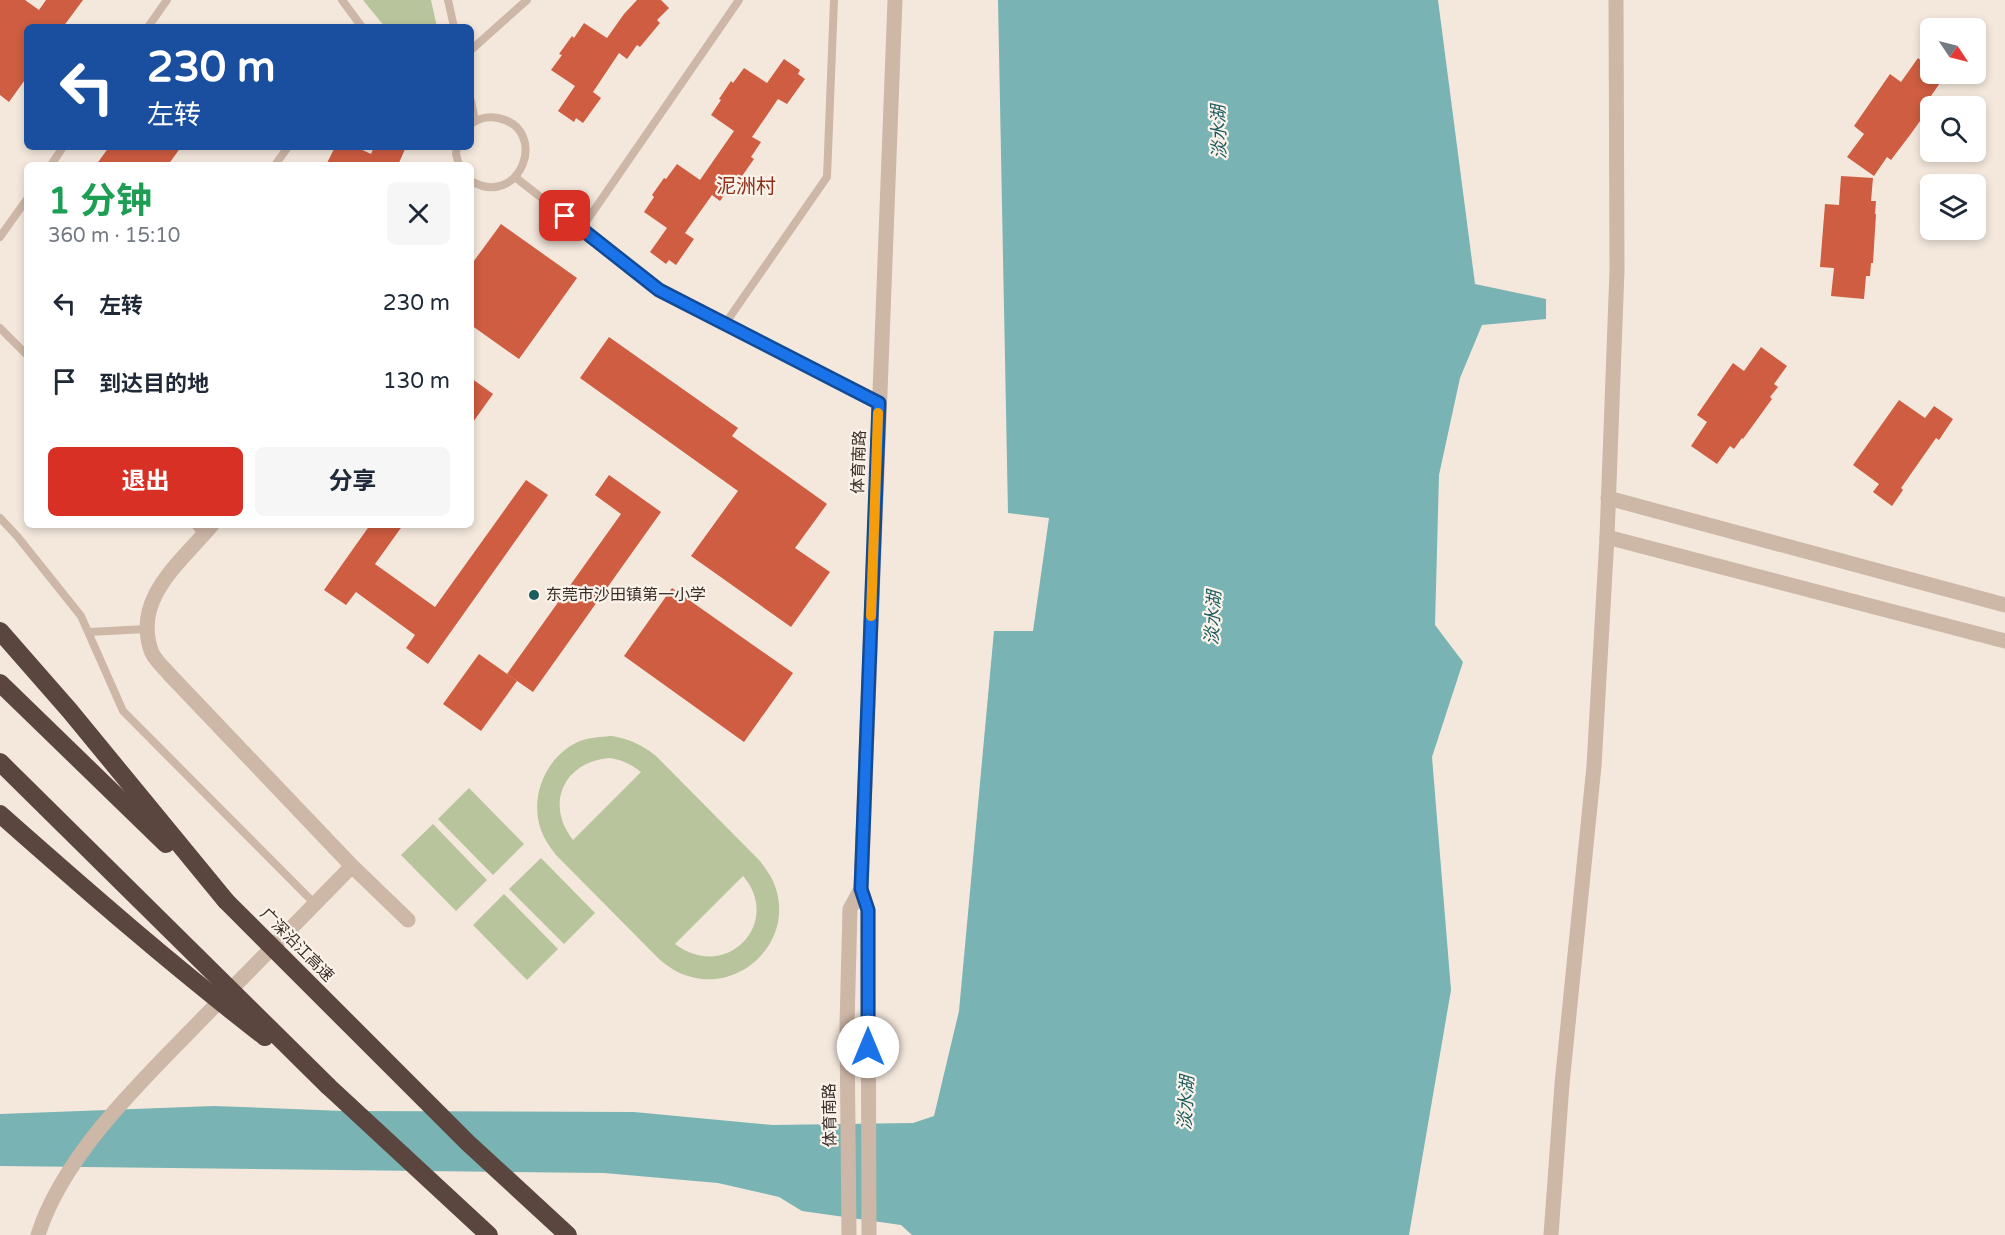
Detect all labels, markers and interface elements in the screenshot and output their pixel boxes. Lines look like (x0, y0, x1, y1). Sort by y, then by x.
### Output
north arrow (1920, 18, 1986, 84)
map controls (1920, 18, 1986, 240)
text: 230 m (147, 42, 276, 93)
icon: left (48, 48, 126, 126)
button: search (1920, 96, 1986, 162)
text: 左转 (147, 99, 201, 132)
water label: 淡水湖 (1207, 102, 1230, 159)
button: layers (1920, 174, 1986, 240)
district label: 泥洲村 (716, 175, 776, 199)
text: 1 分钟 (48, 180, 152, 223)
button: close (387, 182, 450, 245)
pin (539, 190, 590, 241)
icon: arrive (548, 199, 581, 232)
text: 360 m · 15:10 (48, 224, 180, 248)
icon: left (48, 287, 81, 320)
text: 230 m (383, 290, 450, 316)
text: 左转 (99, 293, 143, 319)
icon: arrive (48, 365, 81, 398)
text: 130 m (383, 368, 450, 394)
text: 到达目的地 (99, 371, 209, 397)
street label: 体育南路 (848, 430, 870, 494)
button: 退出 (48, 447, 243, 516)
button: 分享 (255, 447, 450, 516)
place label: 东莞市沙田镇第一小学 (546, 585, 706, 605)
water label: 淡水湖 (1201, 587, 1226, 646)
marker: 东莞市沙田镇第一小学 (527, 588, 541, 602)
street label: 广深沿江高速 (256, 904, 338, 986)
position arrow (836, 1015, 900, 1079)
water label: 淡水湖 (1174, 1072, 1199, 1131)
street label: 体育南路 (819, 1083, 841, 1147)

